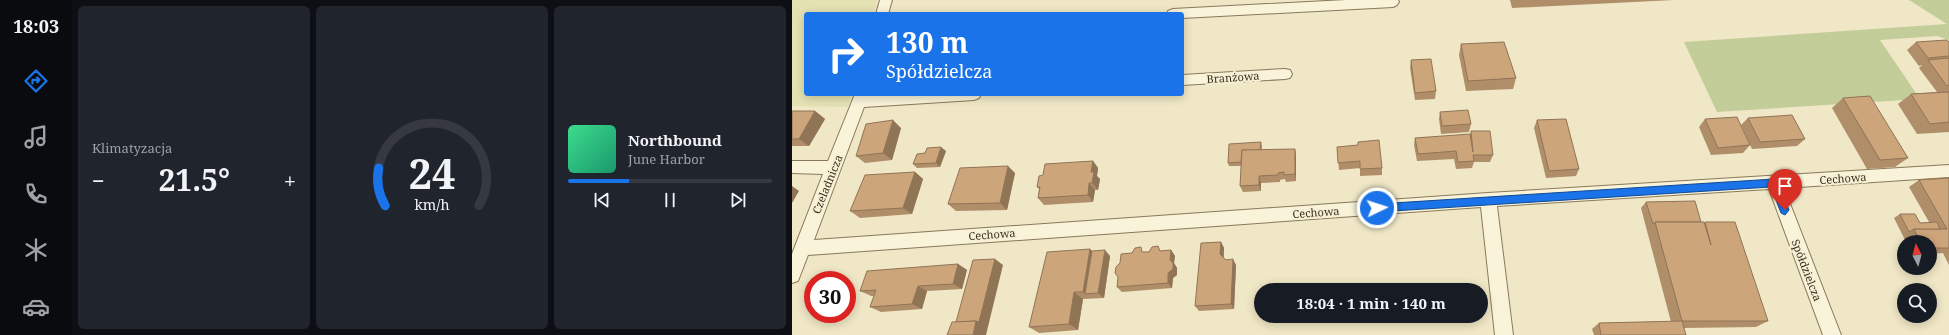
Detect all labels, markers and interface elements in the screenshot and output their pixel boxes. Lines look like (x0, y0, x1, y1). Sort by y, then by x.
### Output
text: 18:03 (13, 14, 59, 38)
text: 130 m (886, 23, 968, 61)
icon: right (820, 28, 872, 80)
text: Spółdzielcza (886, 59, 992, 83)
icon: directions (22, 67, 50, 95)
street label: Branżowa (1206, 68, 1260, 86)
icon: music (22, 123, 50, 151)
text: Northbound (628, 130, 722, 150)
text: Klimatyzacja (92, 139, 172, 157)
text: 24 (408, 144, 456, 200)
text: June Harbor (628, 150, 705, 168)
street label: Czeladnicza (808, 152, 846, 216)
text: 21.5° (158, 159, 230, 200)
text: − (92, 165, 105, 195)
text: + (284, 165, 296, 195)
pin (1768, 169, 1802, 210)
street label: Cechowa (1819, 169, 1867, 187)
icon: arrive (1774, 175, 1796, 197)
icon: phone (22, 180, 50, 208)
position arrow (1356, 187, 1398, 229)
icon: previous (591, 189, 613, 211)
icon: pause (659, 189, 681, 211)
icon: next (727, 189, 749, 211)
text: km/h (414, 194, 450, 213)
street label: Cechowa (1292, 203, 1340, 221)
street label: Cechowa (968, 225, 1016, 243)
north arrow (1897, 235, 1937, 275)
map controls (1897, 235, 1937, 323)
icon: climate (22, 236, 50, 264)
street label: Spółdzielcza (1788, 237, 1826, 303)
speed limit sign: 30 (804, 271, 856, 323)
button: search (1897, 283, 1937, 323)
icon: car (22, 293, 50, 321)
text: 18:04 · 1 min · 140 m (1296, 293, 1446, 313)

